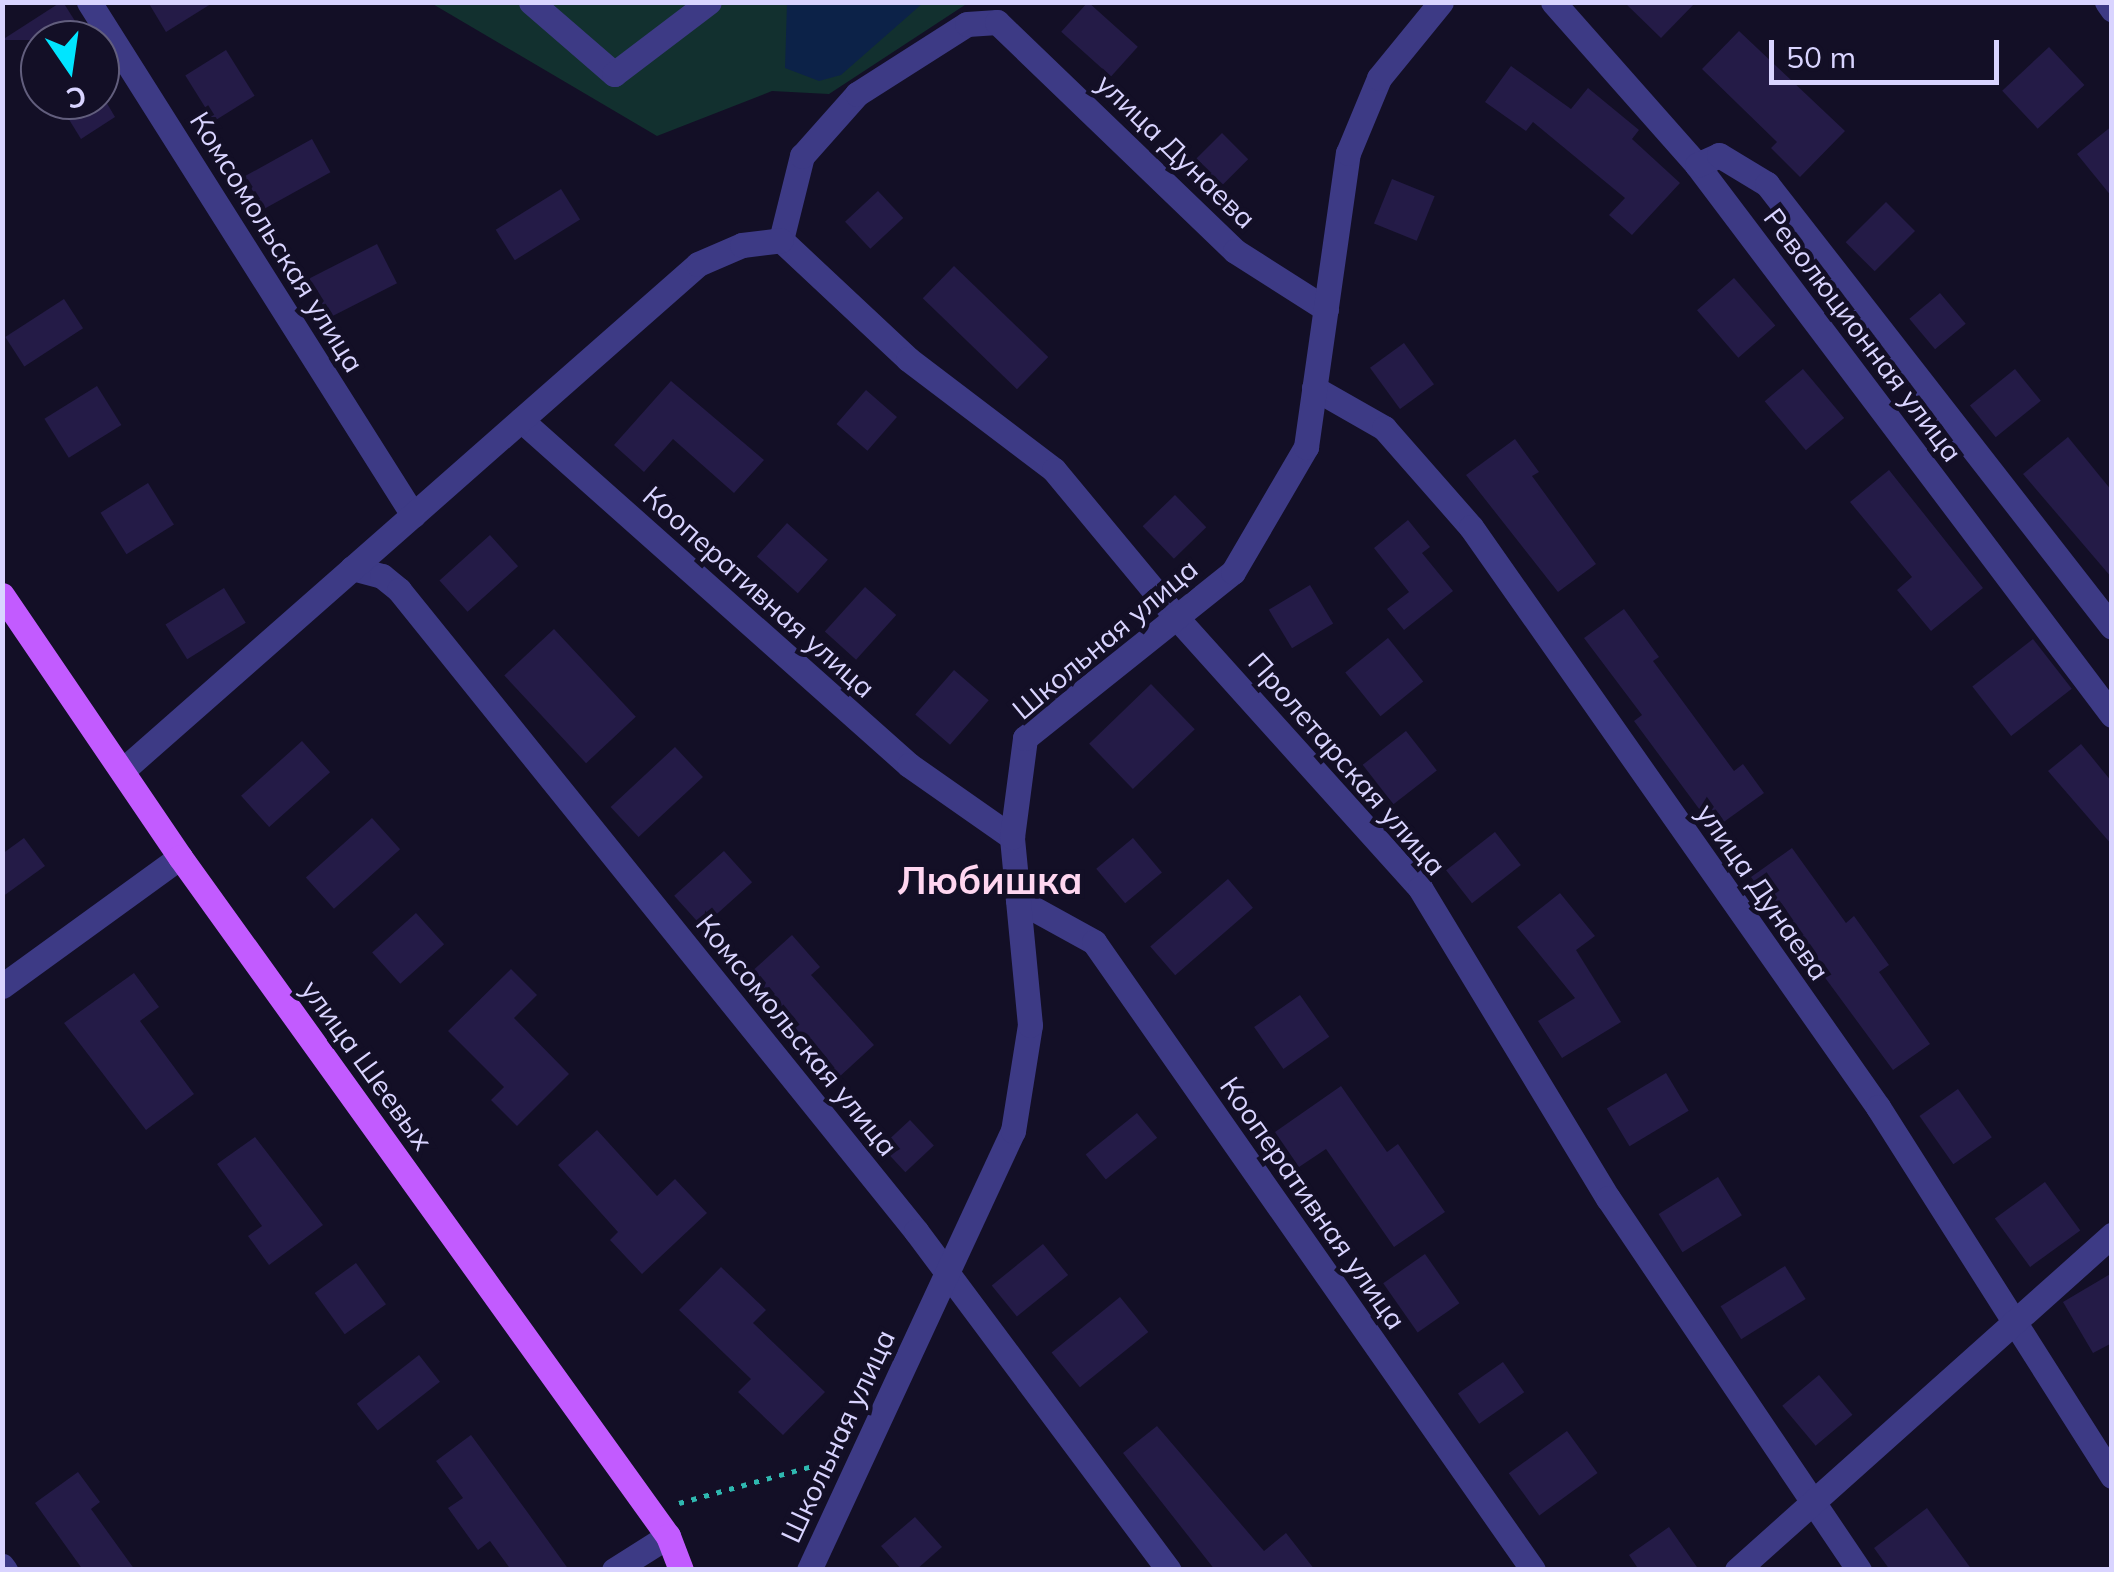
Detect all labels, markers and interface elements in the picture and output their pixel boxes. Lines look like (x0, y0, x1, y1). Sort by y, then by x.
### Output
north arrow (20, 20, 120, 120)
scale bar (1774, 20, 2004, 82)
text: 50 m (1786, 38, 1856, 76)
street label: улица Дунаева (1090, 67, 1262, 235)
text: С (63, 79, 90, 117)
street label: Комсомольская улица (183, 105, 371, 379)
street label: Революционная улица (1757, 202, 1969, 468)
street label: Кооперативная улица (636, 479, 882, 705)
street label: Школьная улица (1006, 552, 1204, 726)
street label: Пролетарская улица (1241, 646, 1453, 882)
street label: улица Дунаева (1690, 797, 1836, 987)
district label: Любишка (897, 858, 1083, 904)
street label: Комсомольская улица (689, 907, 905, 1163)
street label: улица Шеевых (294, 973, 440, 1157)
street label: Кооперативная улица (1213, 1070, 1413, 1336)
street label: Школьная улица (774, 1324, 902, 1548)

